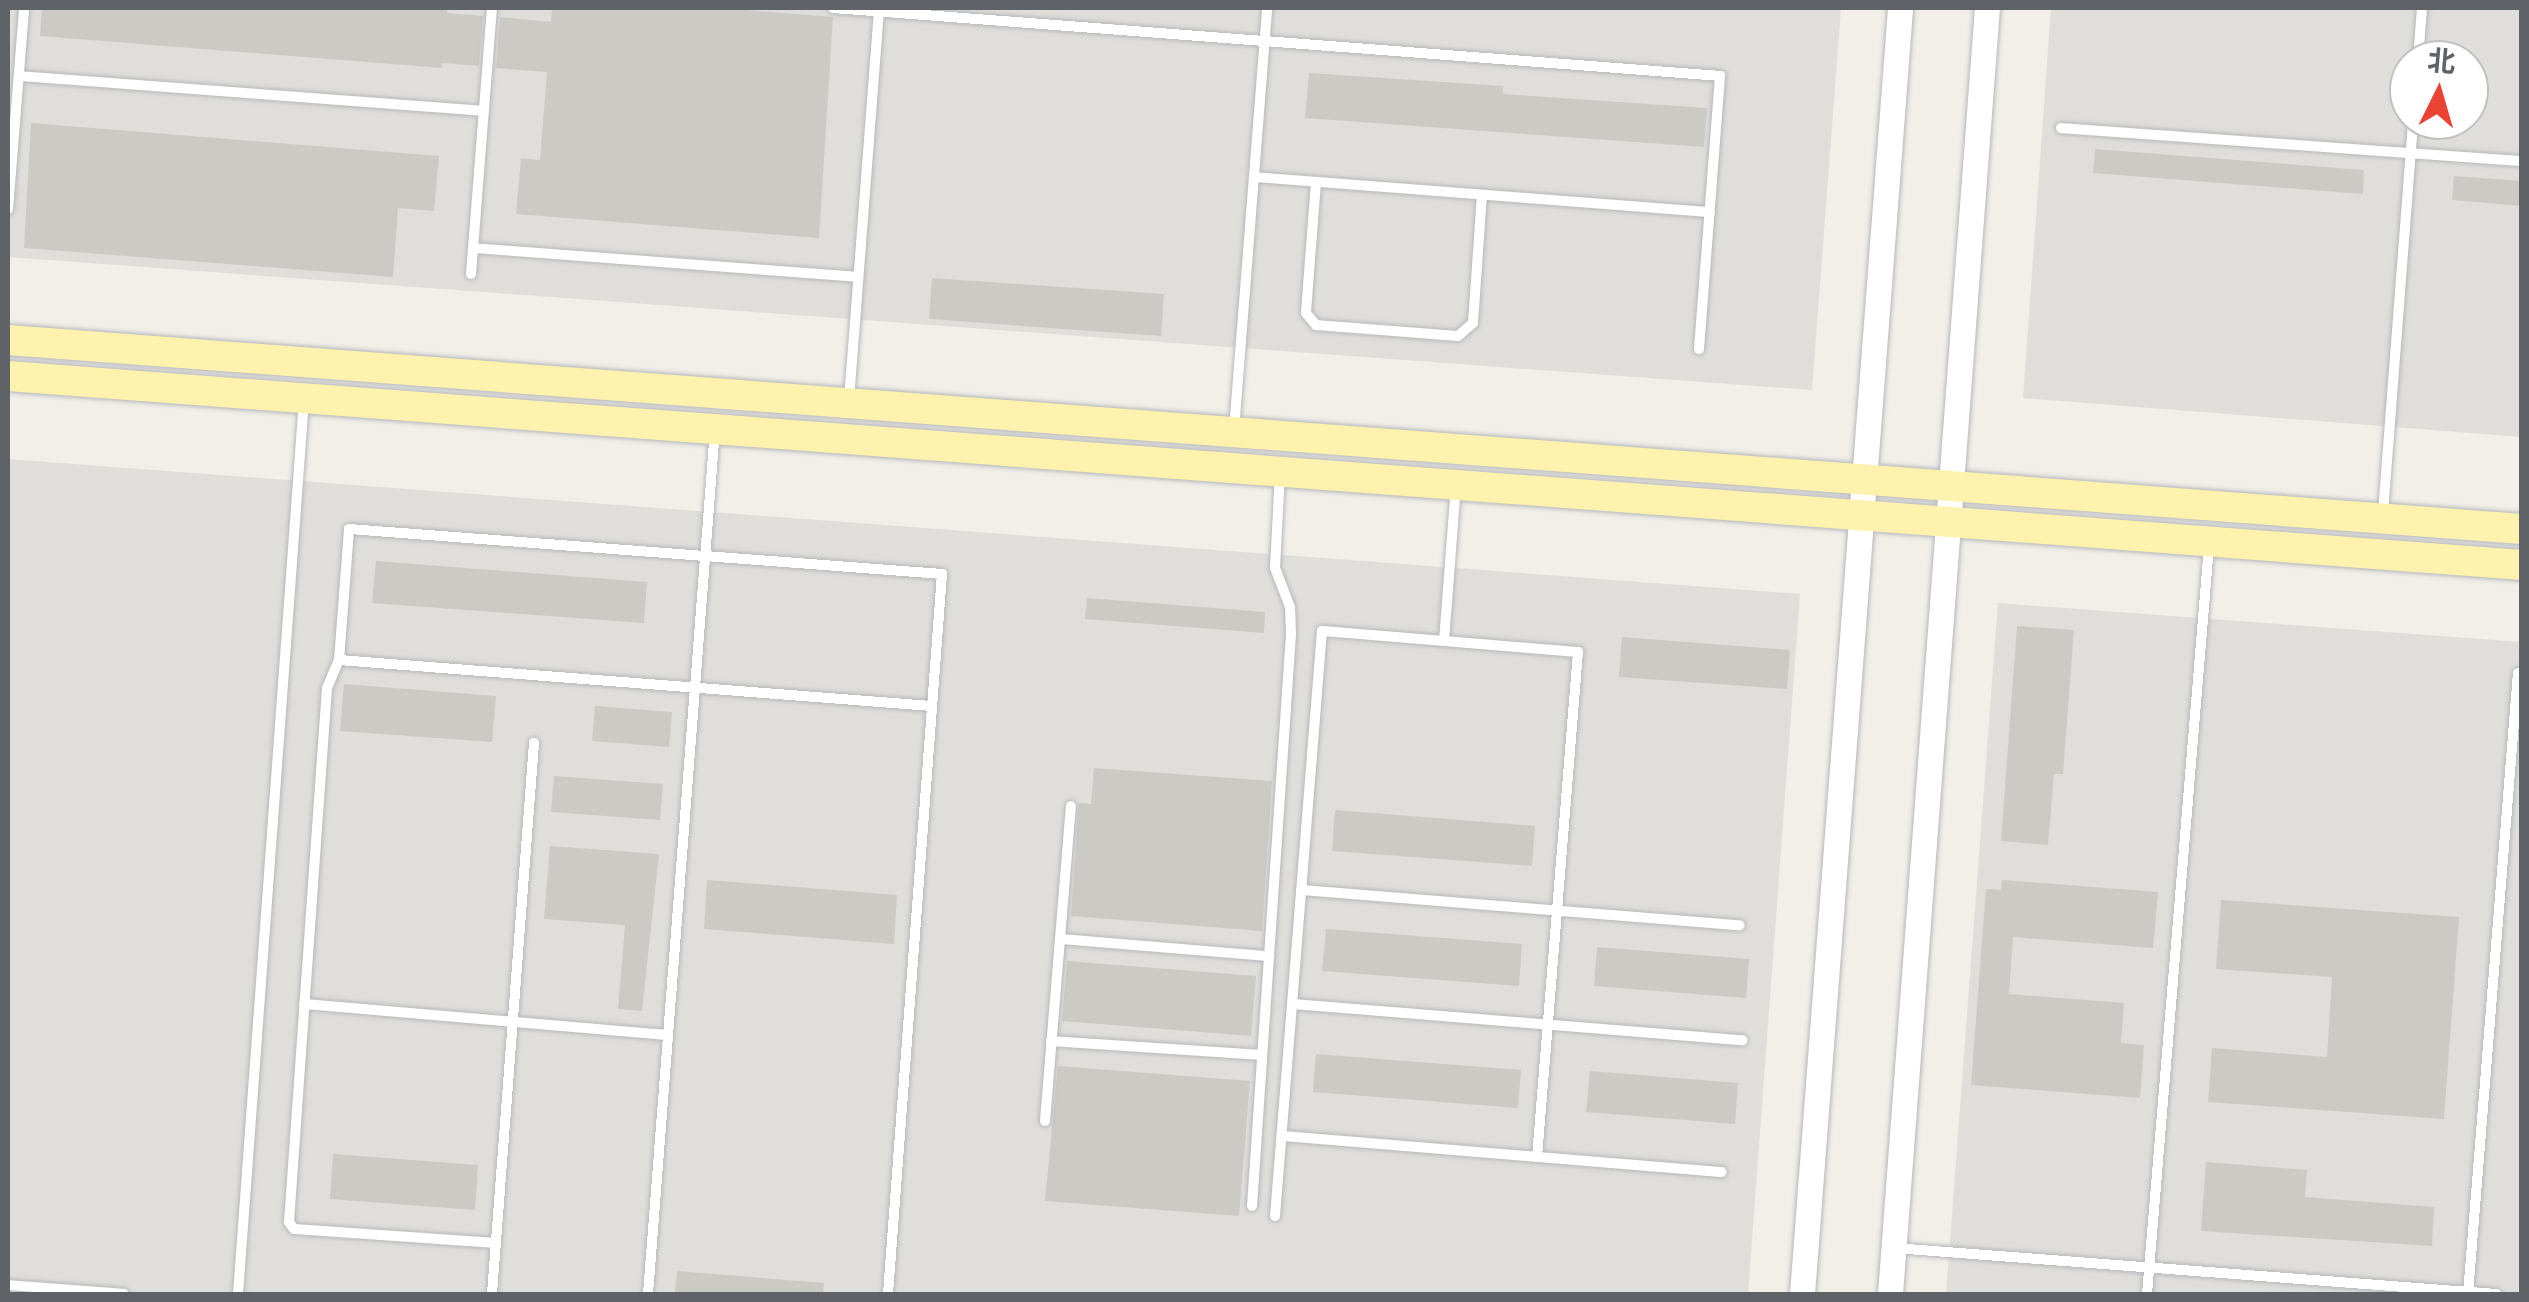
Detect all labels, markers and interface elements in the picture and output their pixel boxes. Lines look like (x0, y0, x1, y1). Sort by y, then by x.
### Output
north arrow (2389, 40, 2489, 140)
text: 北 (2426, 44, 2457, 79)

